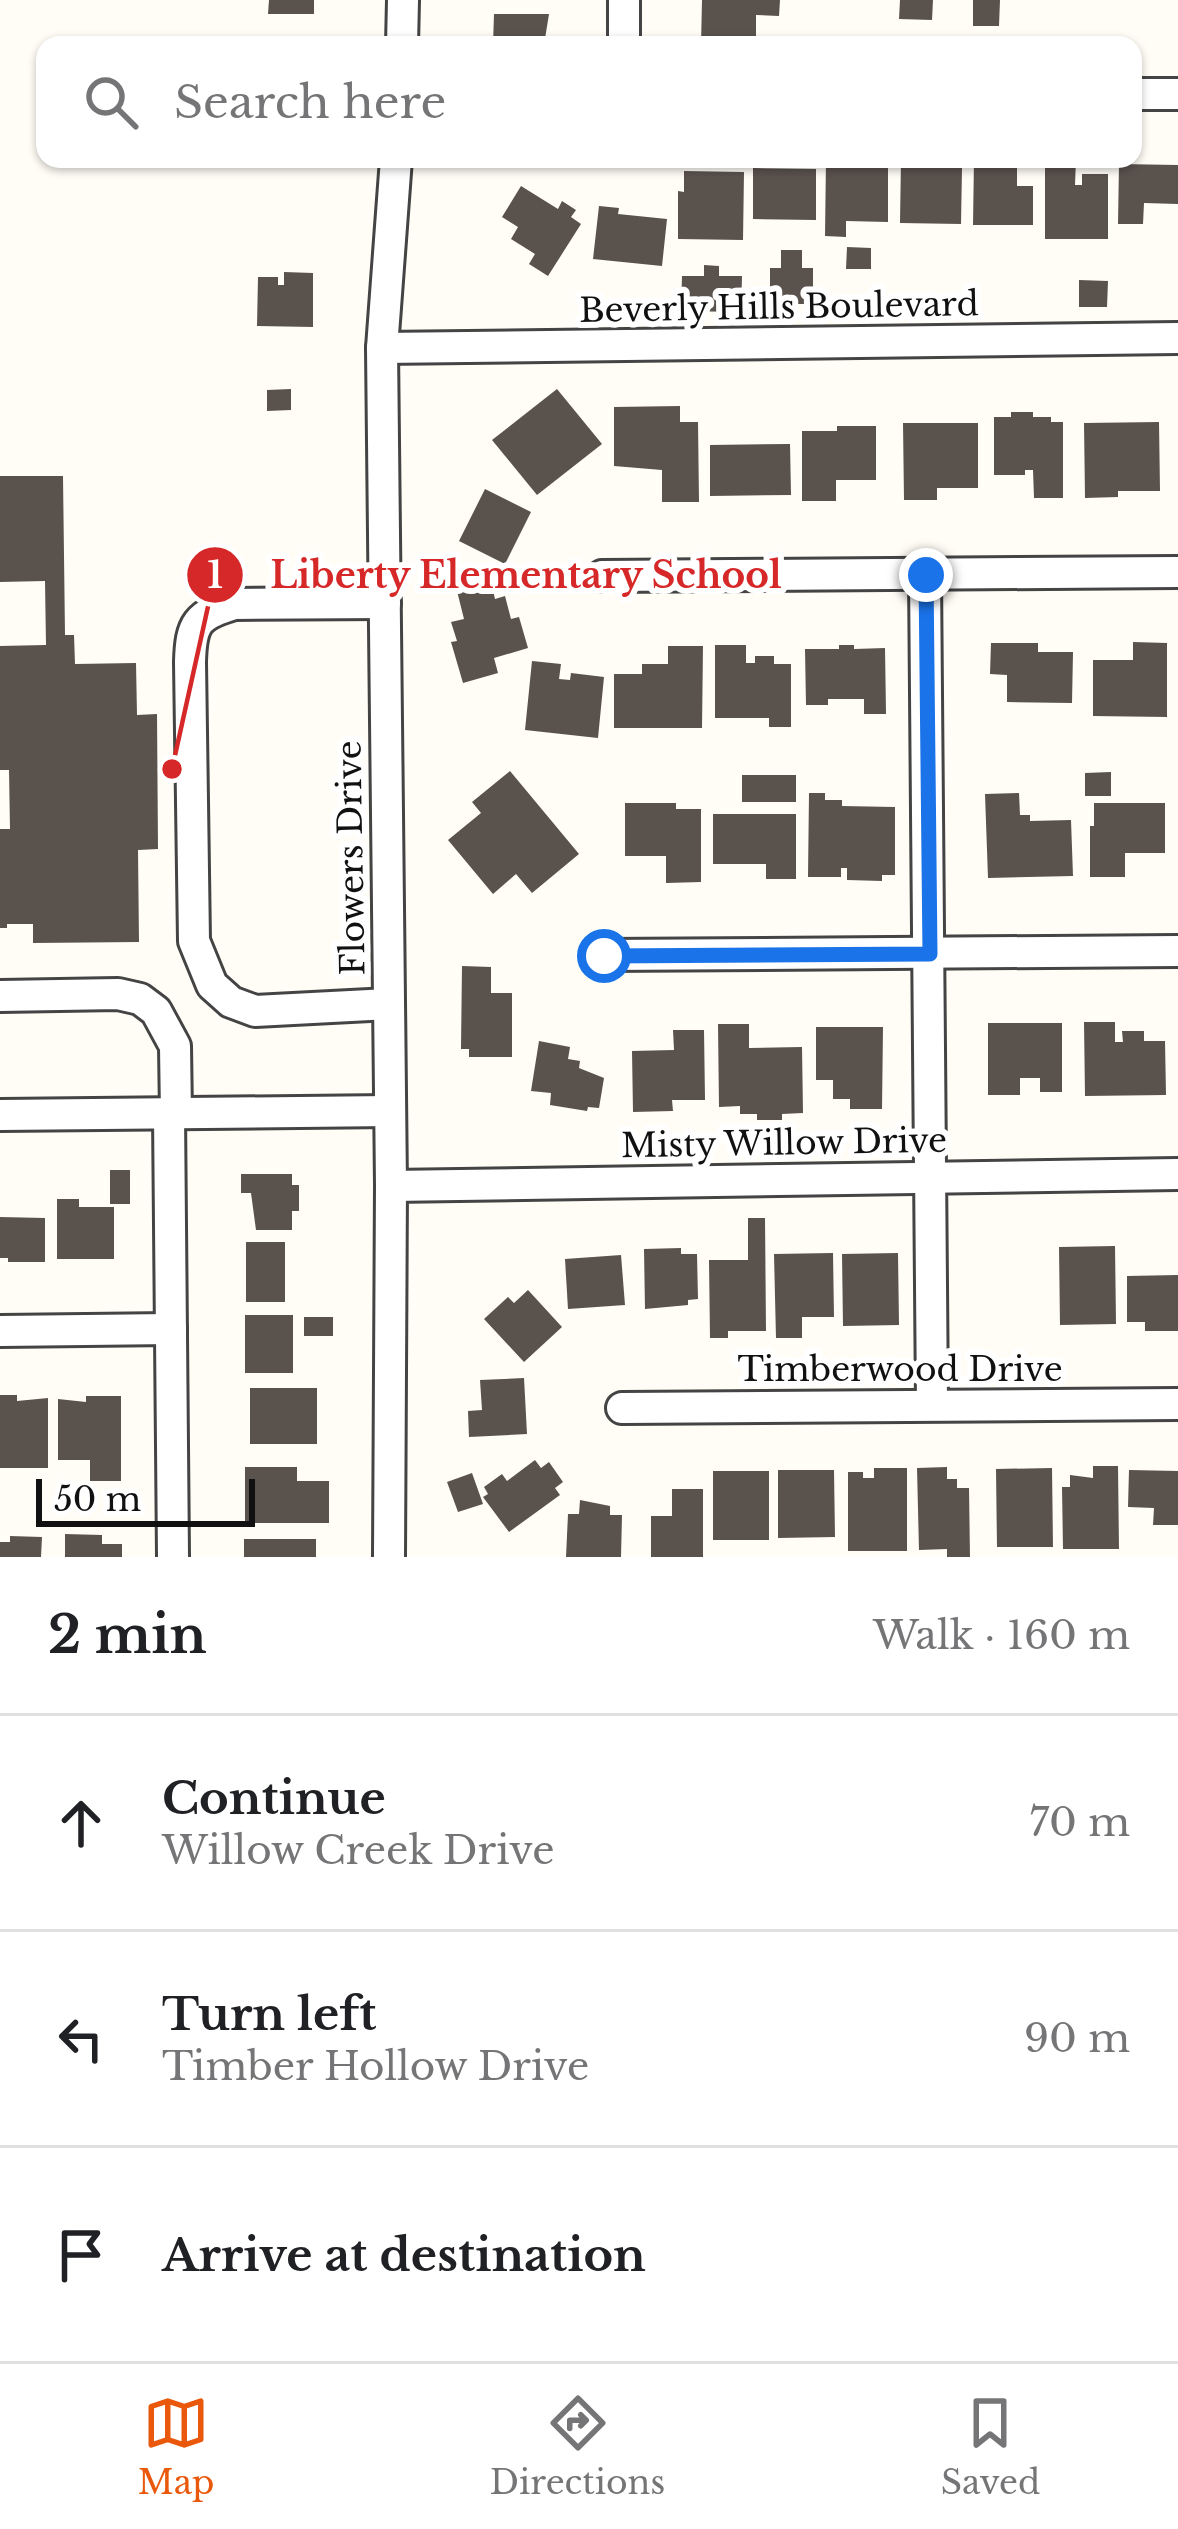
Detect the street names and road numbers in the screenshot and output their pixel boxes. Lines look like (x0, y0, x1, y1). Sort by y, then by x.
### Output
street label: Beverly Hills Boulevard (579, 283, 979, 331)
street label: Flowers Drive (328, 740, 374, 976)
street label: Misty Willow Drive (621, 1120, 947, 1166)
street label: Timberwood Drive (737, 1349, 1063, 1390)

